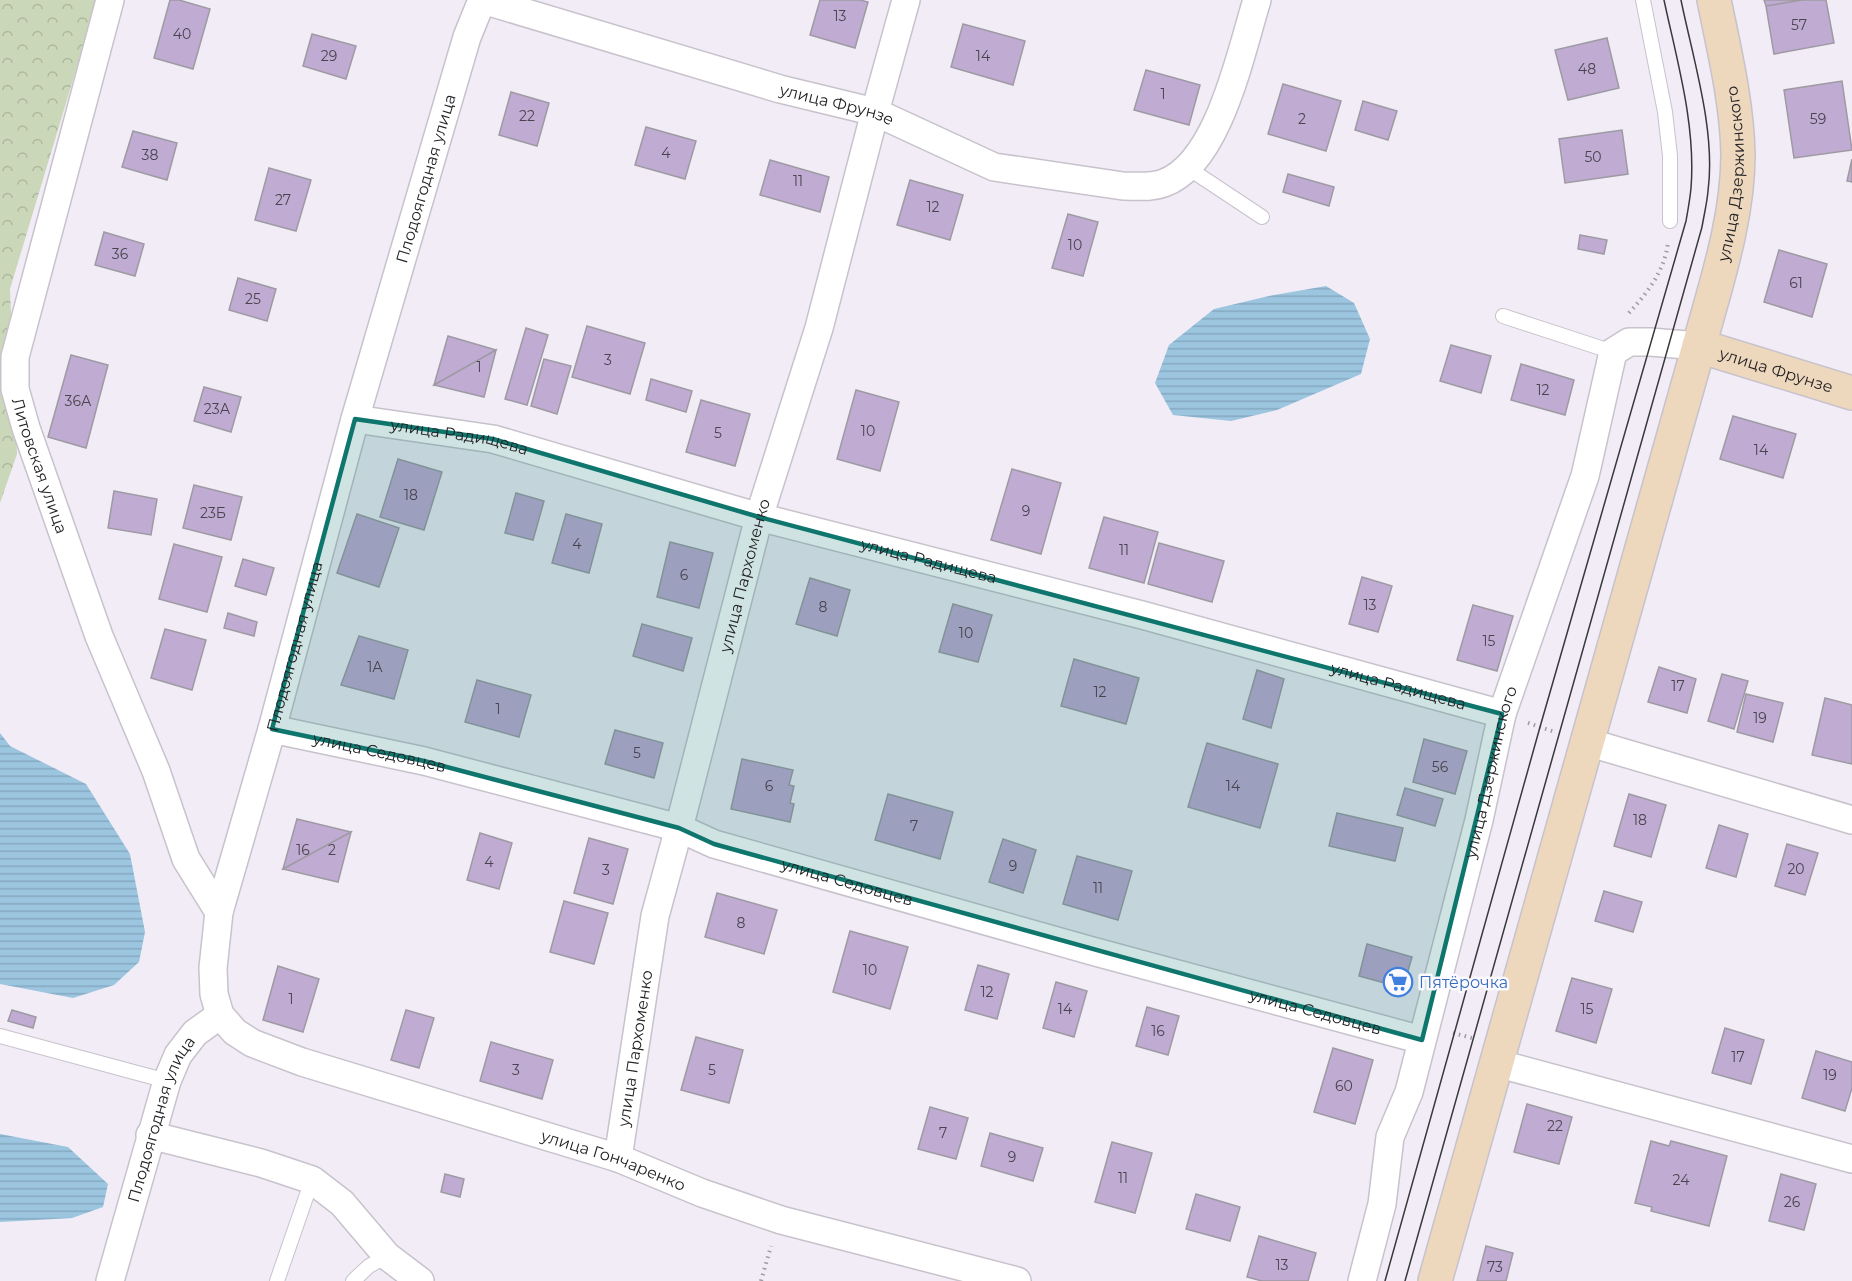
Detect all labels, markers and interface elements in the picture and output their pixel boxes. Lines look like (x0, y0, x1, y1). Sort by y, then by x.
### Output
house number: 13 (834, 7, 847, 25)
house number: 57 (1791, 16, 1807, 34)
house number: 40 (173, 25, 191, 43)
house number: 29 (321, 47, 337, 65)
house number: 14 (976, 47, 991, 65)
house number: 48 (1578, 60, 1596, 78)
street label: улица Фрунзе (777, 80, 897, 130)
house number: 1 (1160, 85, 1166, 103)
street label: улица Дзержинского (1713, 85, 1748, 264)
street label: Плодоягодная улица (392, 92, 460, 265)
house number: 22 (519, 107, 535, 125)
house number: 2 (1298, 110, 1306, 128)
house number: 59 (1810, 110, 1826, 128)
house number: 4 (661, 144, 671, 162)
house number: 38 (142, 146, 158, 164)
house number: 50 (1584, 148, 1602, 166)
house number: 11 (793, 172, 803, 190)
house number: 27 (275, 191, 291, 209)
house number: 12 (926, 198, 940, 216)
house number: 10 (1068, 236, 1082, 254)
house number: 36 (112, 245, 129, 263)
house number: 61 (1789, 274, 1803, 292)
house number: 25 (245, 290, 261, 308)
street label: улица Фрунзе (1716, 344, 1835, 397)
house number: 3 (604, 351, 612, 369)
house number: 1 (476, 358, 482, 376)
house number: 12 (1536, 381, 1550, 399)
house number: 36А (65, 392, 92, 410)
street label: Литовская улица (8, 396, 71, 536)
house number: 23А (204, 400, 231, 418)
street label: улица Радищева (388, 415, 531, 459)
house number: 10 (861, 422, 875, 440)
house number: 5 (714, 424, 722, 442)
house number: 14 (1754, 441, 1769, 459)
house number: 18 (404, 486, 418, 504)
street label: улица Пархоменко (715, 496, 774, 655)
house number: 9 (1022, 502, 1030, 520)
house number: 23Б (200, 504, 226, 522)
street label: улица Радищева (858, 534, 999, 587)
house number: 4 (572, 535, 582, 553)
house number: 11 (1119, 541, 1129, 559)
street label: Плодоягодная улица (263, 559, 326, 734)
house number: 6 (680, 566, 689, 584)
house number: 13 (1364, 596, 1377, 614)
house number: 8 (819, 598, 828, 616)
house number: 10 (959, 624, 973, 642)
house number: 15 (1483, 632, 1496, 650)
house number: 1А (367, 658, 383, 676)
street label: улица Радищева (1327, 658, 1468, 714)
house number: 17 (1671, 677, 1685, 695)
house number: 12 (1093, 683, 1107, 701)
street label: улица Дзержинского (1460, 684, 1521, 861)
house number: 1 (495, 700, 501, 718)
house number: 19 (1753, 709, 1767, 727)
street label: улица Седовцев (310, 729, 448, 776)
house number: 5 (633, 744, 641, 762)
house number: 56 (1432, 758, 1449, 776)
house number: 6 (765, 777, 774, 795)
house number: 14 (1226, 777, 1241, 795)
house number: 18 (1633, 811, 1647, 829)
house number: 7 (910, 817, 918, 835)
house number: 16 (296, 841, 310, 859)
house number: 2 (328, 841, 336, 859)
house number: 4 (484, 853, 494, 871)
street label: улица Седовцев (778, 854, 915, 910)
house number: 9 (1009, 857, 1017, 875)
house number: 20 (1787, 860, 1805, 878)
house number: 3 (602, 861, 610, 879)
house number: 11 (1093, 879, 1103, 897)
house number: 8 (737, 914, 746, 932)
house number: 10 (863, 961, 877, 979)
supermarket icon: Пятёрочка (1382, 966, 1414, 998)
street label: улица Пархоменко (614, 969, 657, 1129)
place label: Пятёрочка (1419, 973, 1508, 992)
house number: 12 (980, 983, 994, 1001)
street label: улица Седовцев (1246, 985, 1384, 1039)
house number: 1 (288, 990, 294, 1008)
house number: 14 (1058, 1000, 1073, 1018)
house number: 15 (1581, 1000, 1594, 1018)
house number: 16 (1151, 1022, 1165, 1040)
street label: Плодоягодная улица (124, 1033, 199, 1205)
house number: 17 (1731, 1048, 1745, 1066)
house number: 3 (512, 1061, 520, 1079)
house number: 5 (708, 1061, 716, 1079)
house number: 19 (1823, 1066, 1837, 1084)
house number: 60 (1335, 1077, 1353, 1095)
house number: 22 (1547, 1117, 1563, 1135)
house number: 7 (939, 1124, 947, 1142)
street label: улица Гончаренко (538, 1126, 688, 1195)
house number: 9 (1008, 1148, 1016, 1166)
house number: 11 (1118, 1169, 1128, 1187)
house number: 24 (1673, 1171, 1690, 1189)
house number: 26 (1784, 1193, 1801, 1211)
house number: 13 (1276, 1256, 1289, 1274)
house number: 73 (1487, 1258, 1503, 1276)

